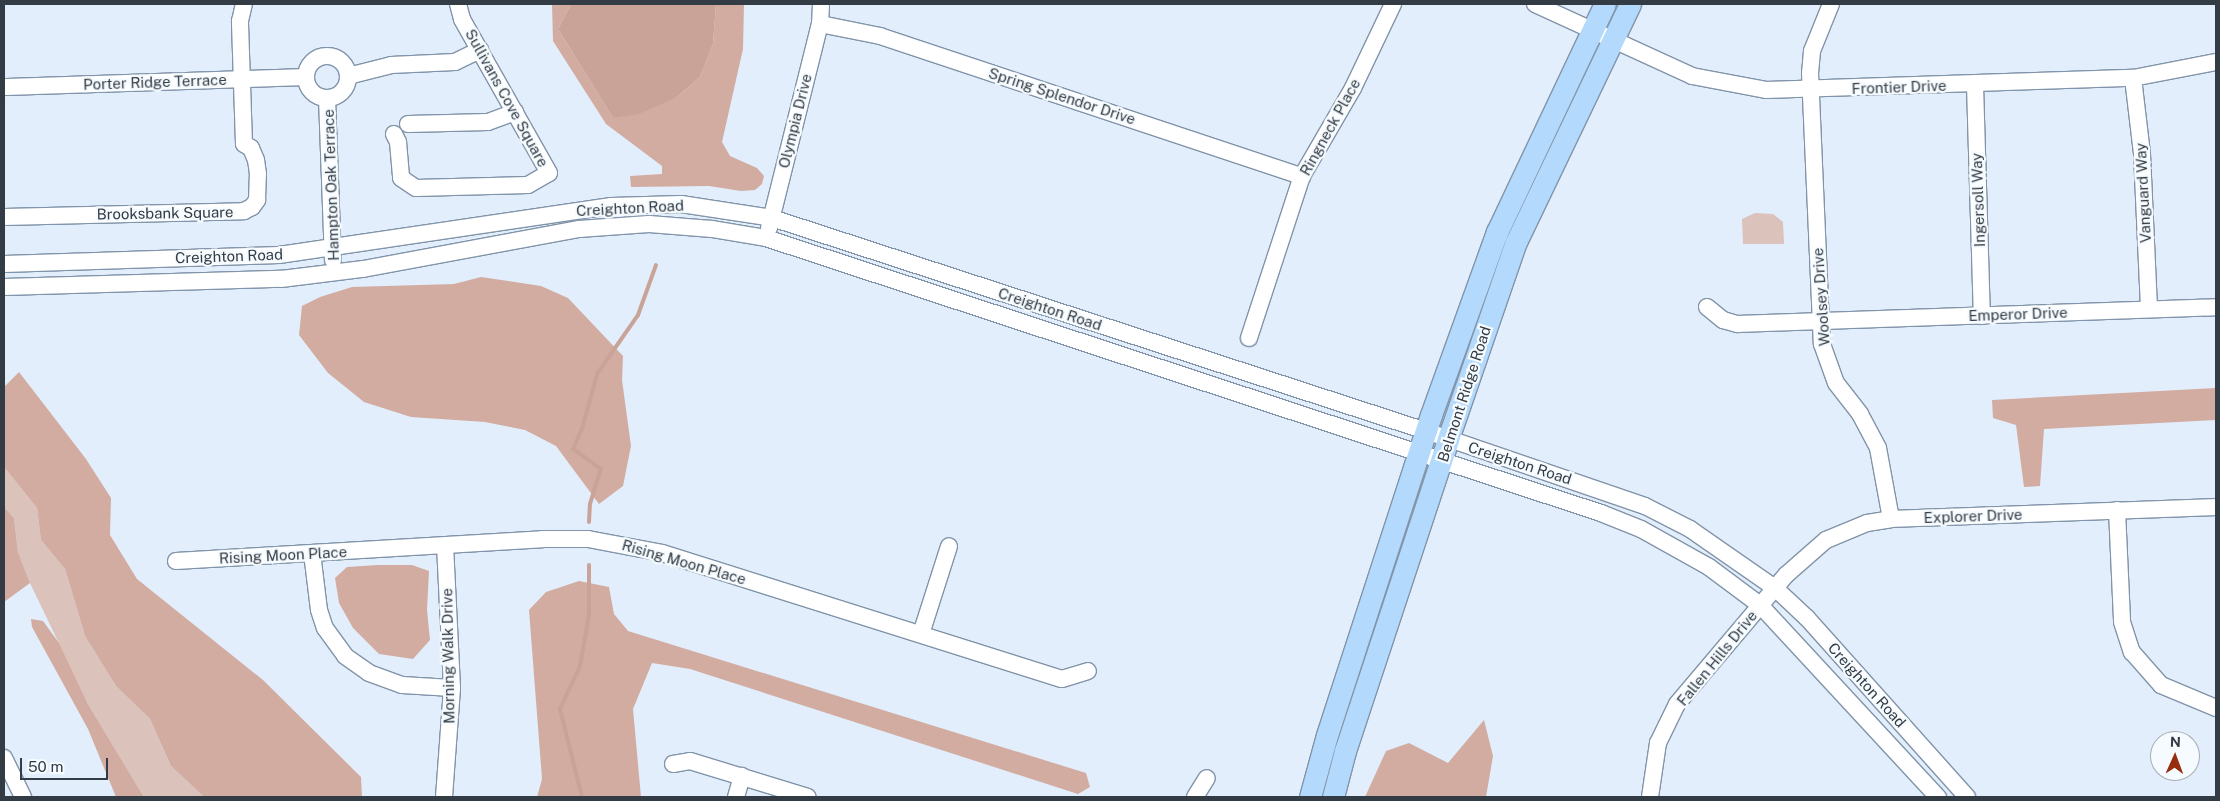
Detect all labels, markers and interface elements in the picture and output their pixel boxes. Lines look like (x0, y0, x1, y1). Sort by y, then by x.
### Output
street label: Sullivans Cove Square (461, 26, 553, 170)
street label: Spring Splendor Drive (986, 64, 1138, 128)
street label: Porter Ridge Terrace (83, 70, 227, 94)
street label: Olympia Drive (775, 72, 815, 170)
street label: Ringneck Place (1296, 75, 1364, 179)
street label: Frontier Drive (1851, 76, 1947, 98)
street label: Hampton Oak Terrace (319, 109, 343, 261)
street label: Vanguard Way (2131, 142, 2155, 244)
street label: Ingersoll Way (1967, 152, 1989, 248)
street label: Creighton Road (576, 196, 684, 220)
street label: Brooksbank Square (97, 203, 233, 223)
street label: Creighton Road (175, 245, 283, 267)
street label: Woolsey Drive (1809, 247, 1833, 347)
street label: Creighton Road (996, 284, 1104, 334)
street label: Emperor Drive (1968, 303, 2068, 325)
street label: Belmont Ridge Road (1434, 324, 1494, 464)
street label: Creighton Road (1466, 438, 1574, 488)
street label: Explorer Drive (1923, 505, 2023, 527)
street label: Rising Moon Place (620, 536, 748, 588)
street label: Rising Moon Place (219, 543, 347, 567)
street label: Morning Walk Drive (438, 588, 458, 724)
street label: Fallen Hills Drive (1673, 607, 1761, 709)
street label: Creighton Road (1824, 639, 1910, 731)
north arrow (2150, 731, 2200, 781)
text: N (2170, 734, 2181, 750)
scale bar (22, 748, 110, 780)
text: 50 m (28, 758, 63, 775)

